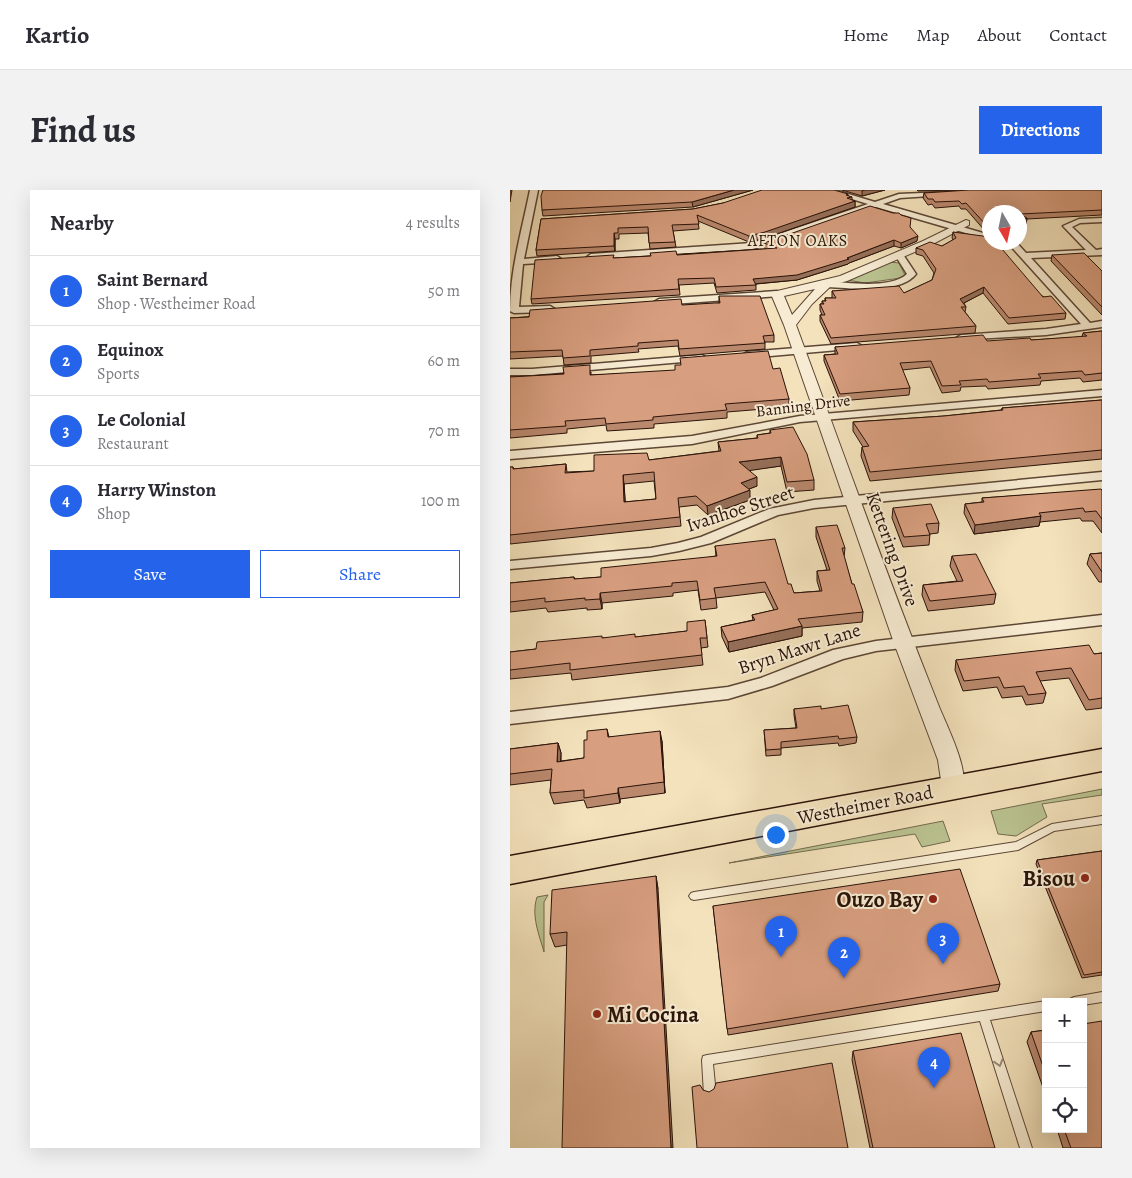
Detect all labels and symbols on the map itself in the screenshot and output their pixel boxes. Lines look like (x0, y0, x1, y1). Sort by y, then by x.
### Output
north arrow (982, 205, 1027, 250)
district label: AFTON OAKS (747, 230, 848, 252)
street label: Banning Drive (755, 389, 852, 423)
street label: Ivanhoe Street (683, 479, 798, 539)
street label: Kettering Drive (859, 489, 925, 610)
street label: Bryn Mawr Lane (735, 617, 864, 681)
street label: Westheimer Road (794, 779, 936, 831)
your location (763, 822, 789, 848)
place label: Bisou (1023, 864, 1076, 894)
marker: Bisou (1079, 872, 1091, 884)
place label: Ouzo Bay (837, 885, 924, 915)
marker: Ouzo Bay (927, 893, 939, 905)
pin: 1 (765, 916, 797, 957)
pin: 3 (927, 923, 959, 964)
pin: 2 (828, 937, 860, 978)
place label: Mi Cocina (607, 1000, 699, 1030)
marker: Mi Cocina (591, 1008, 603, 1020)
pin: 4 (918, 1047, 950, 1088)
one-way arrow (993, 1058, 1003, 1066)

